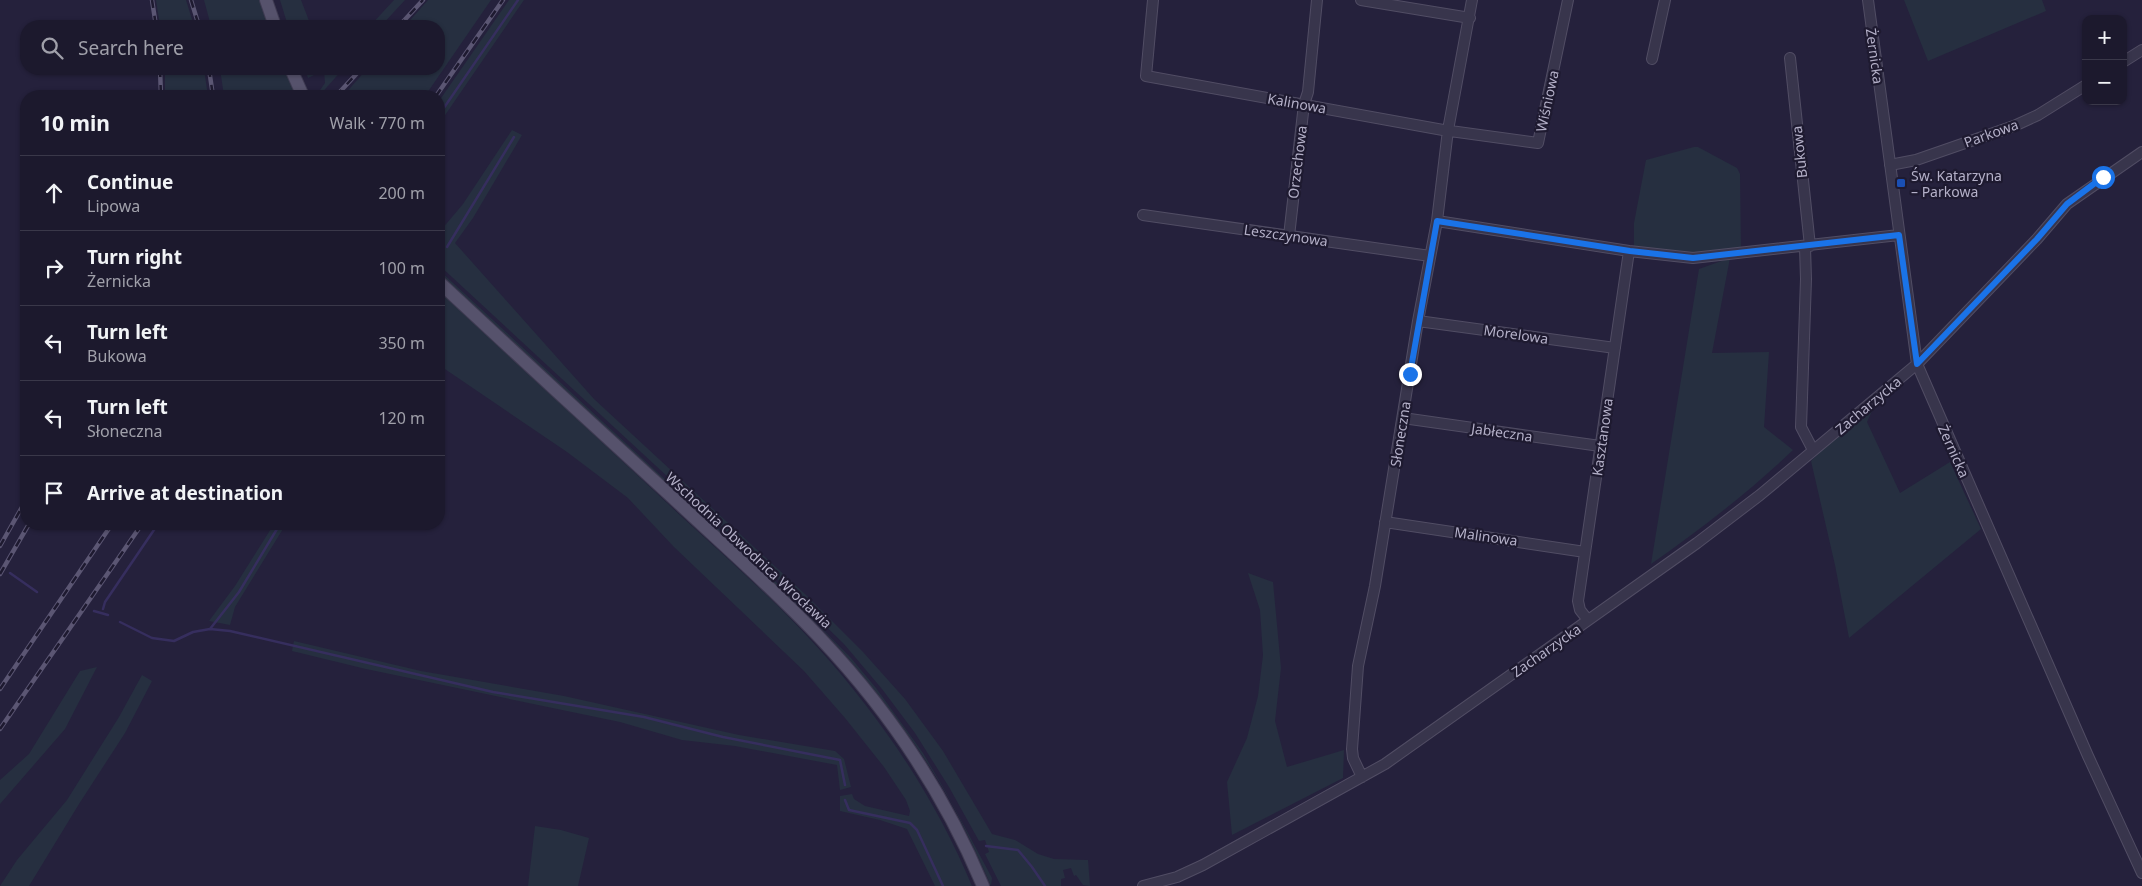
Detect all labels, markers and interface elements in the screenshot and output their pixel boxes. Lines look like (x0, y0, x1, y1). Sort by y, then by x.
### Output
map controls (2082, 15, 2127, 105)
button: + (2082, 15, 2127, 60)
search box (20, 20, 445, 75)
street label: Żernicka (1862, 27, 1888, 85)
icon: search (38, 34, 66, 62)
text: Search here (78, 35, 184, 61)
button: − (2082, 60, 2127, 105)
street label: Wiśniowa (1531, 68, 1563, 134)
street label: Kalinowa (1266, 88, 1328, 118)
text: 10 min (40, 109, 110, 137)
text: Walk · 770 m (330, 112, 425, 134)
street label: Parkowa (1961, 114, 2021, 152)
street label: Orzechowa (1283, 124, 1311, 200)
street label: Bukowa (1787, 125, 1811, 179)
place label: Św. Katarzyna – Parkowa (1911, 166, 2002, 201)
route start (2092, 166, 2115, 189)
text: Continue (87, 169, 173, 195)
marker: Św. Katarzyna – Parkowa (1895, 177, 1907, 189)
icon: ahead (40, 179, 68, 207)
text: 200 m (378, 182, 425, 204)
text: Lipowa (87, 195, 140, 217)
street label: Leszczynowa (1243, 220, 1329, 250)
text: Turn right (87, 244, 182, 270)
icon: right (40, 254, 68, 282)
text: 100 m (378, 257, 425, 279)
text: Żernicka (87, 270, 151, 292)
text: Turn left (87, 319, 168, 345)
street label: Morelowa (1482, 320, 1550, 348)
icon: left (40, 329, 68, 357)
text: 350 m (378, 332, 425, 354)
text: Bukowa (87, 345, 147, 367)
route end (1399, 363, 1422, 386)
street label: Zacharzycka (1831, 372, 1905, 438)
text: Turn left (87, 394, 168, 420)
street label: Kasztanowa (1587, 397, 1617, 477)
street label: Słoneczna (1385, 400, 1415, 468)
icon: left (40, 404, 68, 432)
text: 120 m (378, 407, 425, 429)
street label: Jabłeczna (1468, 418, 1534, 446)
text: Słoneczna (87, 420, 163, 442)
street label: Żernicka (1934, 422, 1974, 480)
street label: Wschodnia Obwodnica Wrocławia (662, 468, 836, 632)
icon: arrive (40, 479, 68, 507)
text: Arrive at destination (87, 480, 283, 506)
street label: Malinowa (1453, 522, 1519, 550)
street label: Zacharzycka (1508, 619, 1584, 681)

